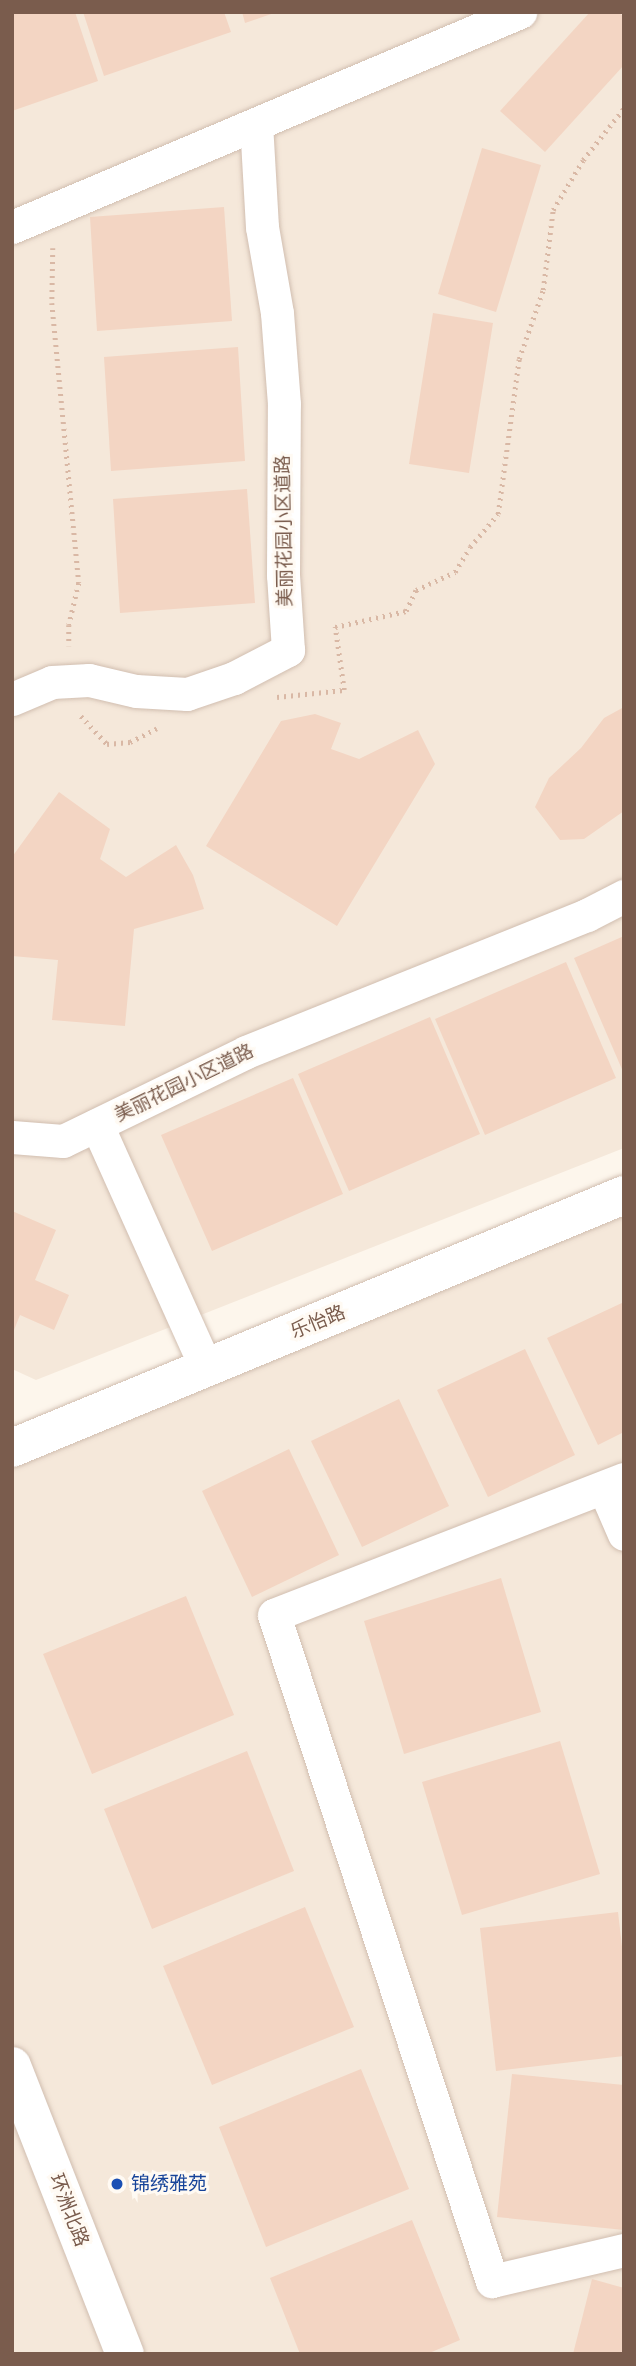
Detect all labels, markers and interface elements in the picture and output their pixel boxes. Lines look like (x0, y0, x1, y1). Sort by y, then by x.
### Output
street label: 美丽花园小区道路 (271, 455, 297, 607)
street label: 美丽花园小区道路 (111, 1039, 257, 1127)
street label: 乐怡路 (287, 1301, 349, 1343)
street label: 环洲北路 (45, 2170, 93, 2250)
place label: 锦绣雅苑 (131, 2173, 207, 2195)
marker: 锦绣雅苑 (109, 2176, 125, 2192)

